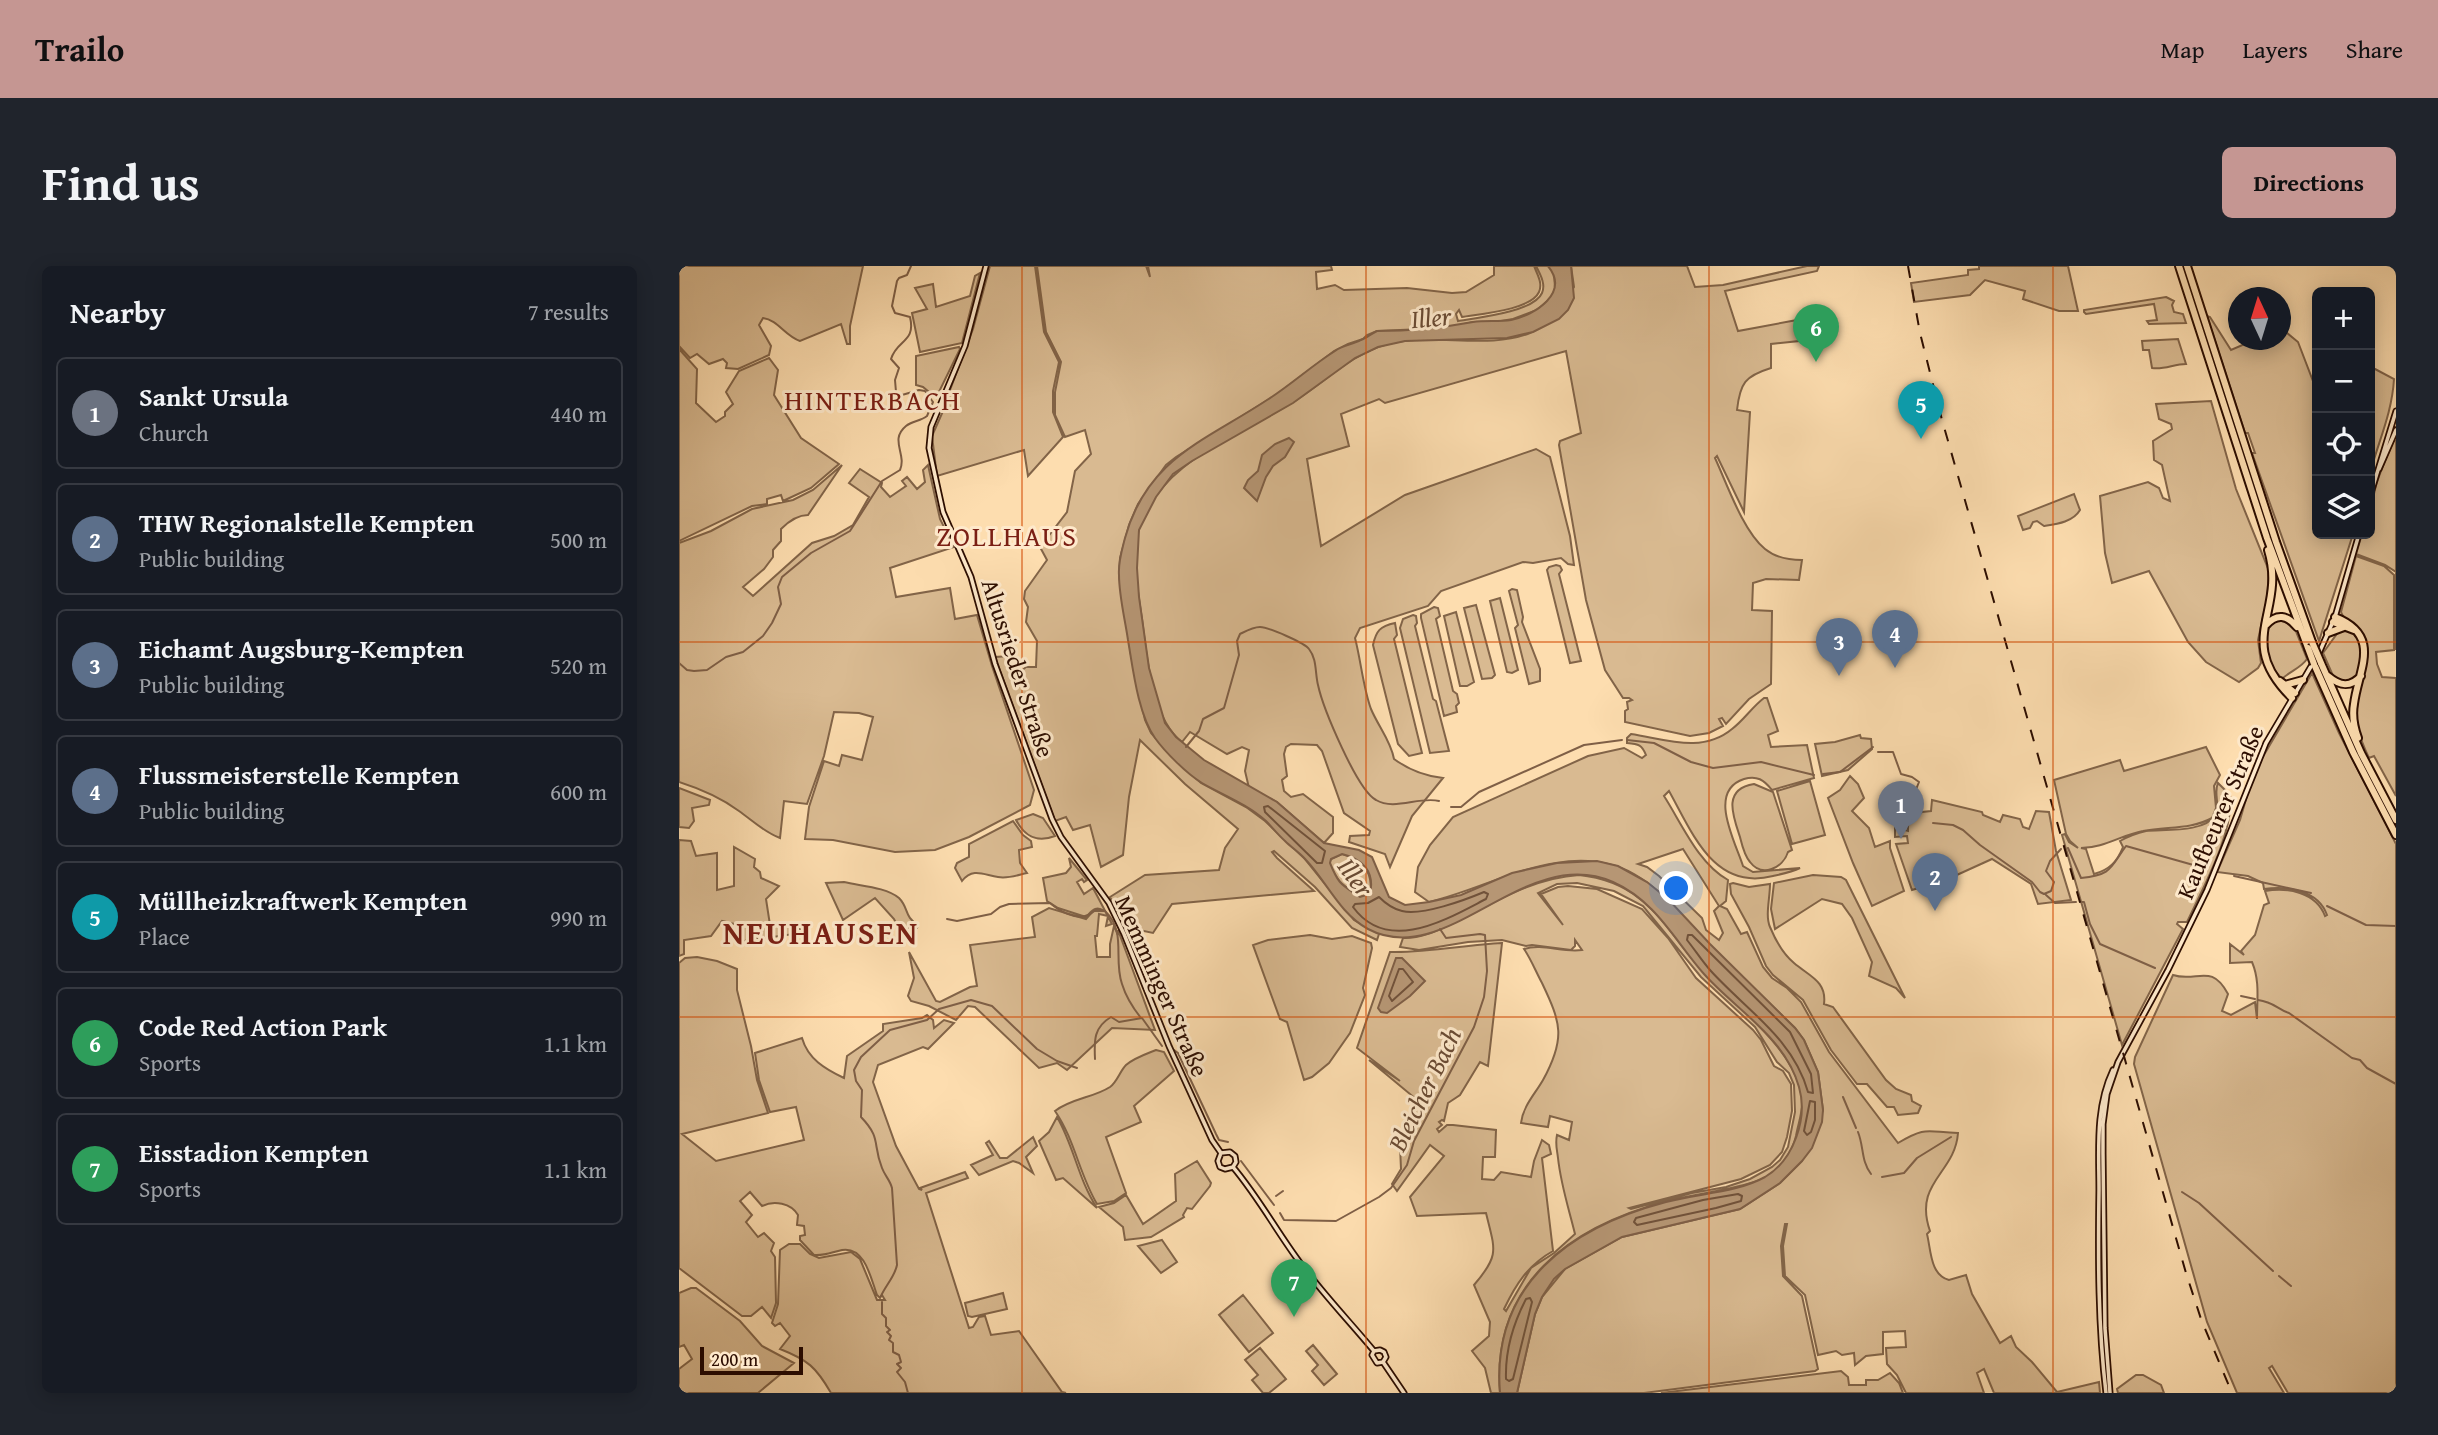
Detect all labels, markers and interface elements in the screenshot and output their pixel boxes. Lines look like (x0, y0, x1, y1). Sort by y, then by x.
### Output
text: Trailo (35, 25, 124, 73)
text: Map (2161, 32, 2204, 67)
text: Layers (2242, 32, 2308, 67)
text: Share (2346, 32, 2403, 67)
text: Find us (42, 146, 200, 218)
button: Directions (2222, 147, 2396, 218)
north arrow (2228, 287, 2291, 350)
map controls (2312, 287, 2375, 539)
button: + (2312, 287, 2375, 350)
text: Nearby (70, 290, 166, 334)
text: 7 results (528, 295, 609, 328)
water label: Iller (1409, 296, 1454, 338)
pin: 6 (1793, 304, 1839, 362)
button: − (2312, 350, 2375, 413)
text: Sankt Ursula (139, 377, 289, 416)
district label: HINTERBACH (784, 379, 962, 420)
pin: 5 (1898, 381, 1944, 439)
text: 1 (89, 397, 101, 430)
text: 440 m (550, 397, 607, 430)
button: locate (2312, 413, 2375, 476)
text: Church (139, 416, 209, 449)
button: layers (2312, 476, 2375, 539)
text: THW Regionalstelle Kempten (139, 503, 474, 542)
district label: ZOLLHAUS (936, 515, 1078, 556)
text: 2 (89, 523, 101, 556)
text: 500 m (550, 523, 607, 556)
text: Public building (139, 542, 284, 575)
street label: Altusrieder Straße (973, 574, 1063, 762)
pin: 4 (1872, 610, 1918, 668)
pin: 3 (1816, 618, 1862, 676)
text: Eichamt Augsburg-Kempten (139, 629, 464, 668)
text: 3 (89, 649, 101, 682)
text: 520 m (550, 649, 607, 682)
text: Public building (139, 668, 284, 701)
street label: Kaufbeurer Straße (2168, 720, 2272, 904)
text: Flussmeisterstelle Kempten (139, 755, 459, 794)
text: 4 (89, 775, 101, 808)
text: 600 m (550, 775, 607, 808)
pin: 1 (1878, 781, 1924, 839)
text: Public building (139, 794, 284, 827)
water label: Iller (1328, 849, 1384, 906)
pin: 2 (1912, 853, 1958, 911)
your location (1659, 871, 1693, 905)
text: Müllheizkraftwerk Kempten (139, 881, 467, 920)
street label: Memminger Straße (1106, 890, 1218, 1082)
text: 5 (89, 901, 101, 934)
text: 990 m (550, 901, 607, 934)
district label: NEUHAUSEN (723, 909, 919, 956)
text: Place (139, 920, 190, 953)
text: Code Red Action Park (139, 1007, 387, 1046)
water label: Bleicher Bach (1377, 1020, 1471, 1159)
text: 6 (89, 1027, 101, 1060)
text: 1.1 km (544, 1027, 607, 1060)
text: Sports (139, 1046, 201, 1079)
text: Eisstadion Kempten (139, 1133, 369, 1172)
text: 7 (89, 1153, 101, 1186)
text: 1.1 km (544, 1153, 607, 1186)
text: Sports (139, 1172, 201, 1205)
pin: 7 (1271, 1259, 1317, 1317)
scale bar (700, 1344, 803, 1376)
text: 200 m (711, 1345, 758, 1373)

